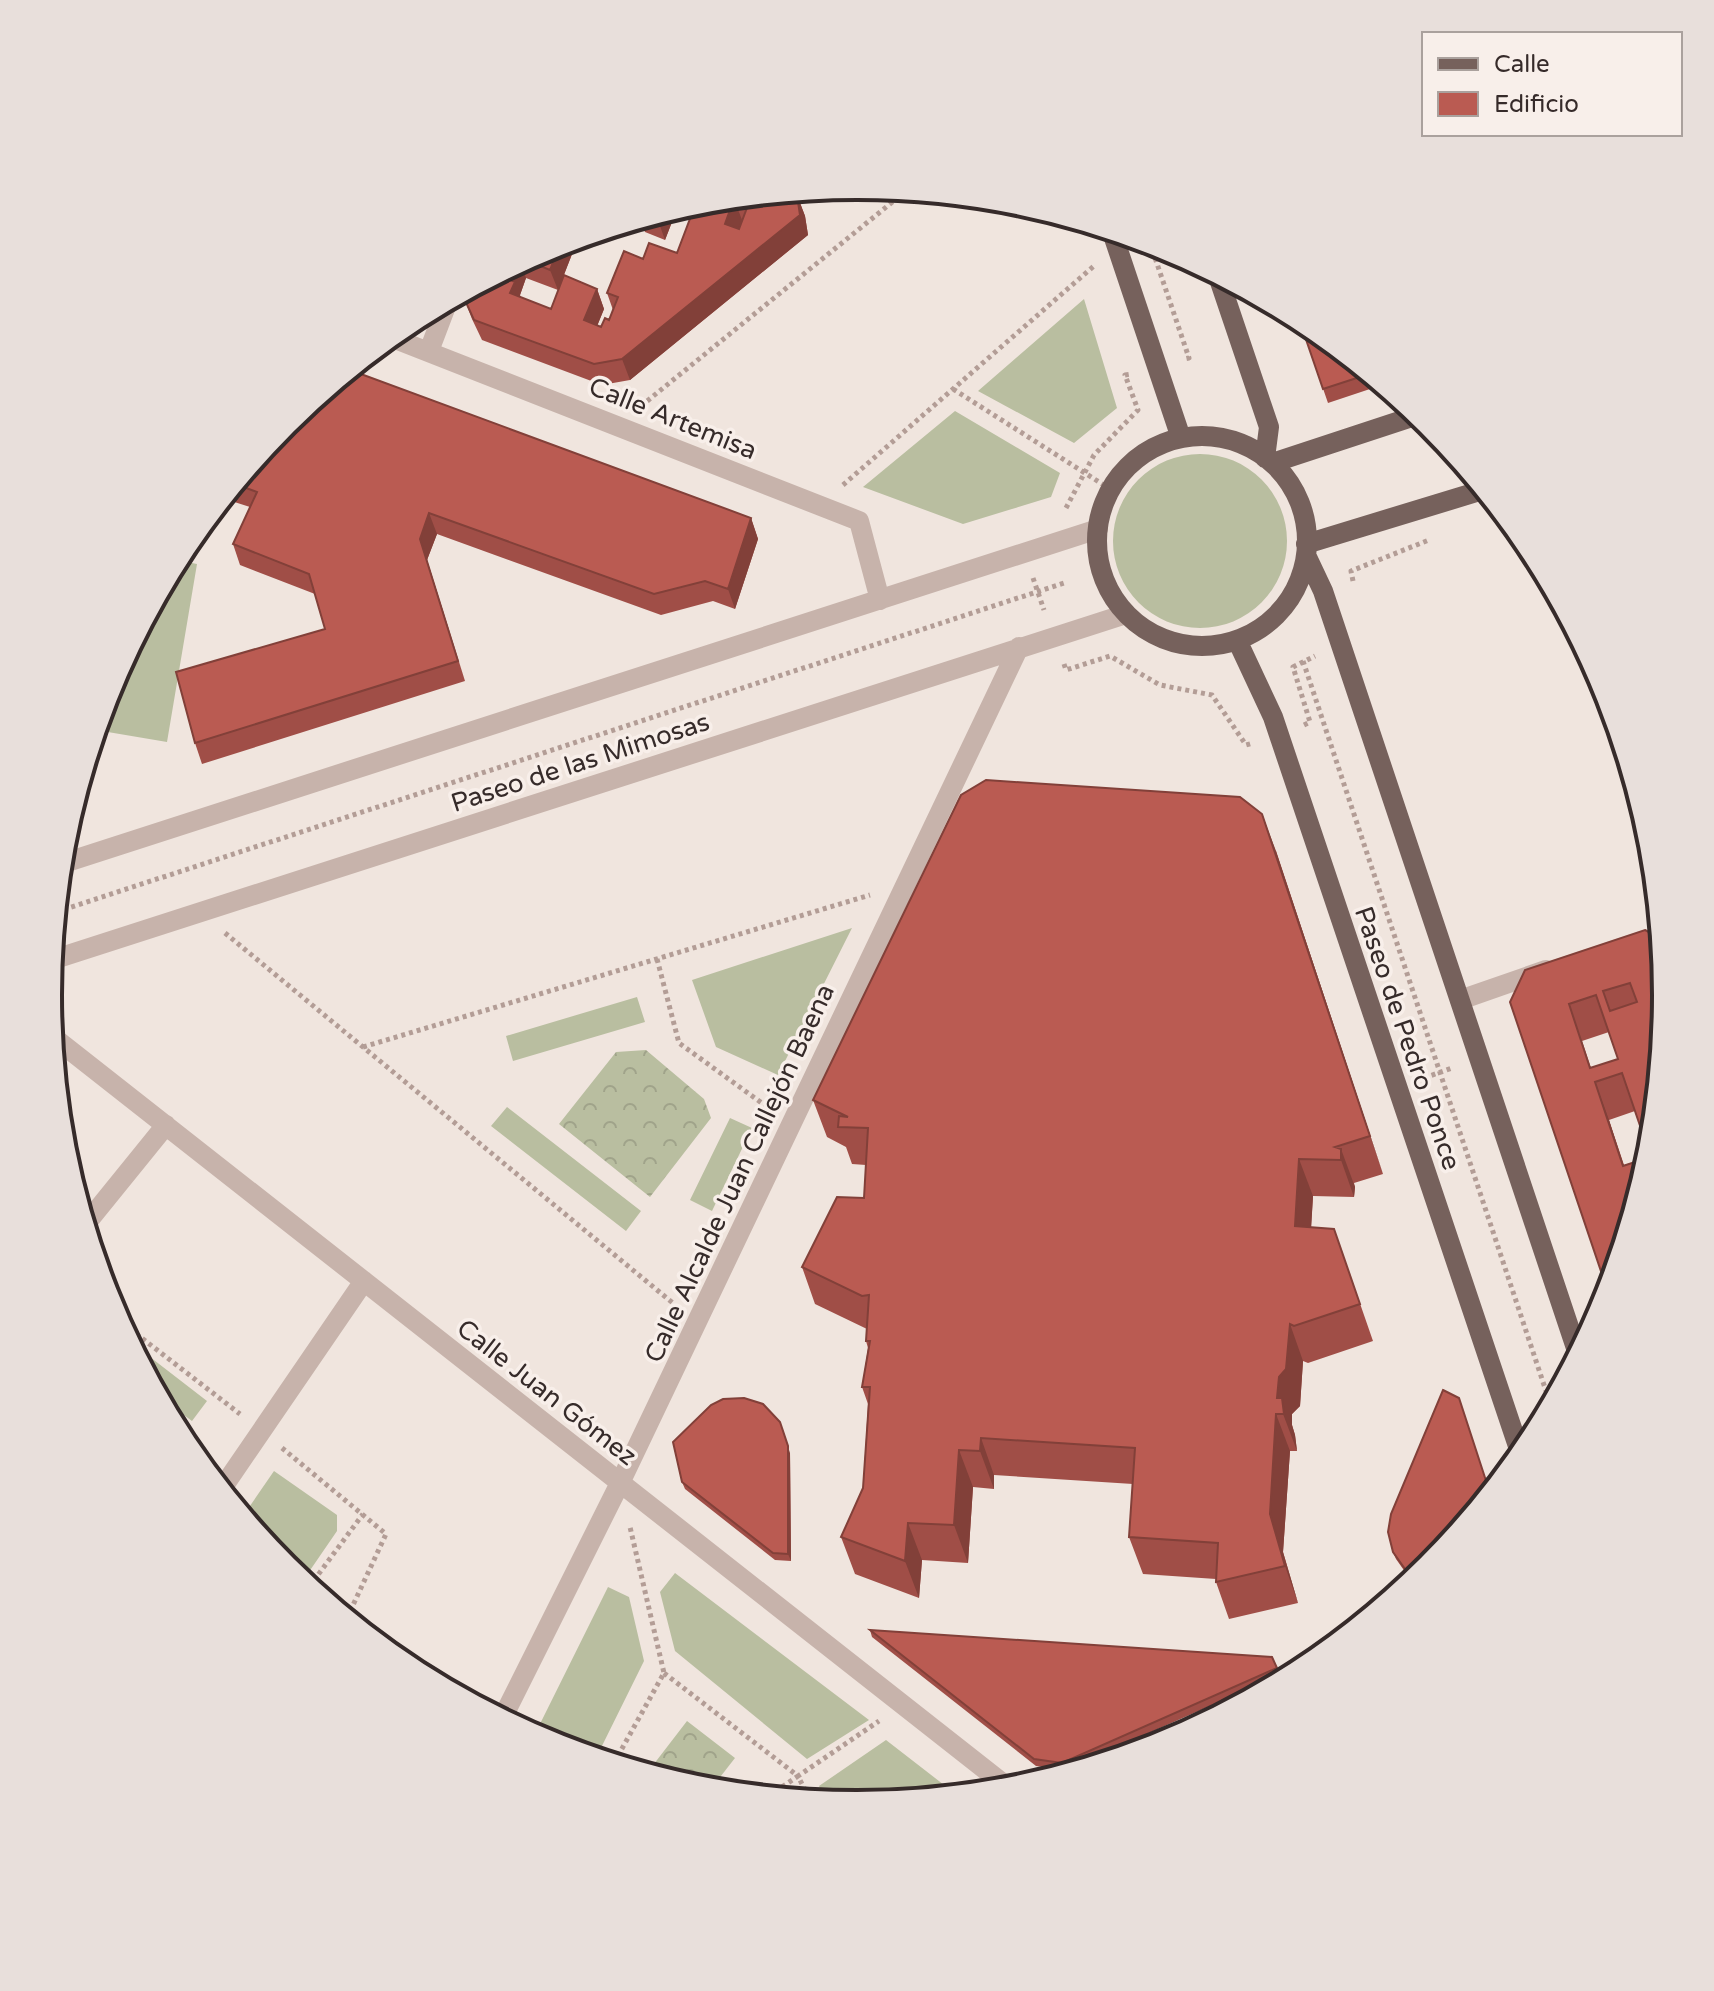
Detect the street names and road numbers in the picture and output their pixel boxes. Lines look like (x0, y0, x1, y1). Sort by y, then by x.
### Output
street label: Calle Artemisa (584, 371, 761, 466)
street label: Paseo de las Mimosas (447, 706, 713, 819)
street label: Paseo de Pedro Ponce (1348, 902, 1467, 1174)
street label: Calle Alcalde Juan Callejón Baena (638, 979, 841, 1367)
street label: Calle Juan Gómez (451, 1313, 643, 1472)

